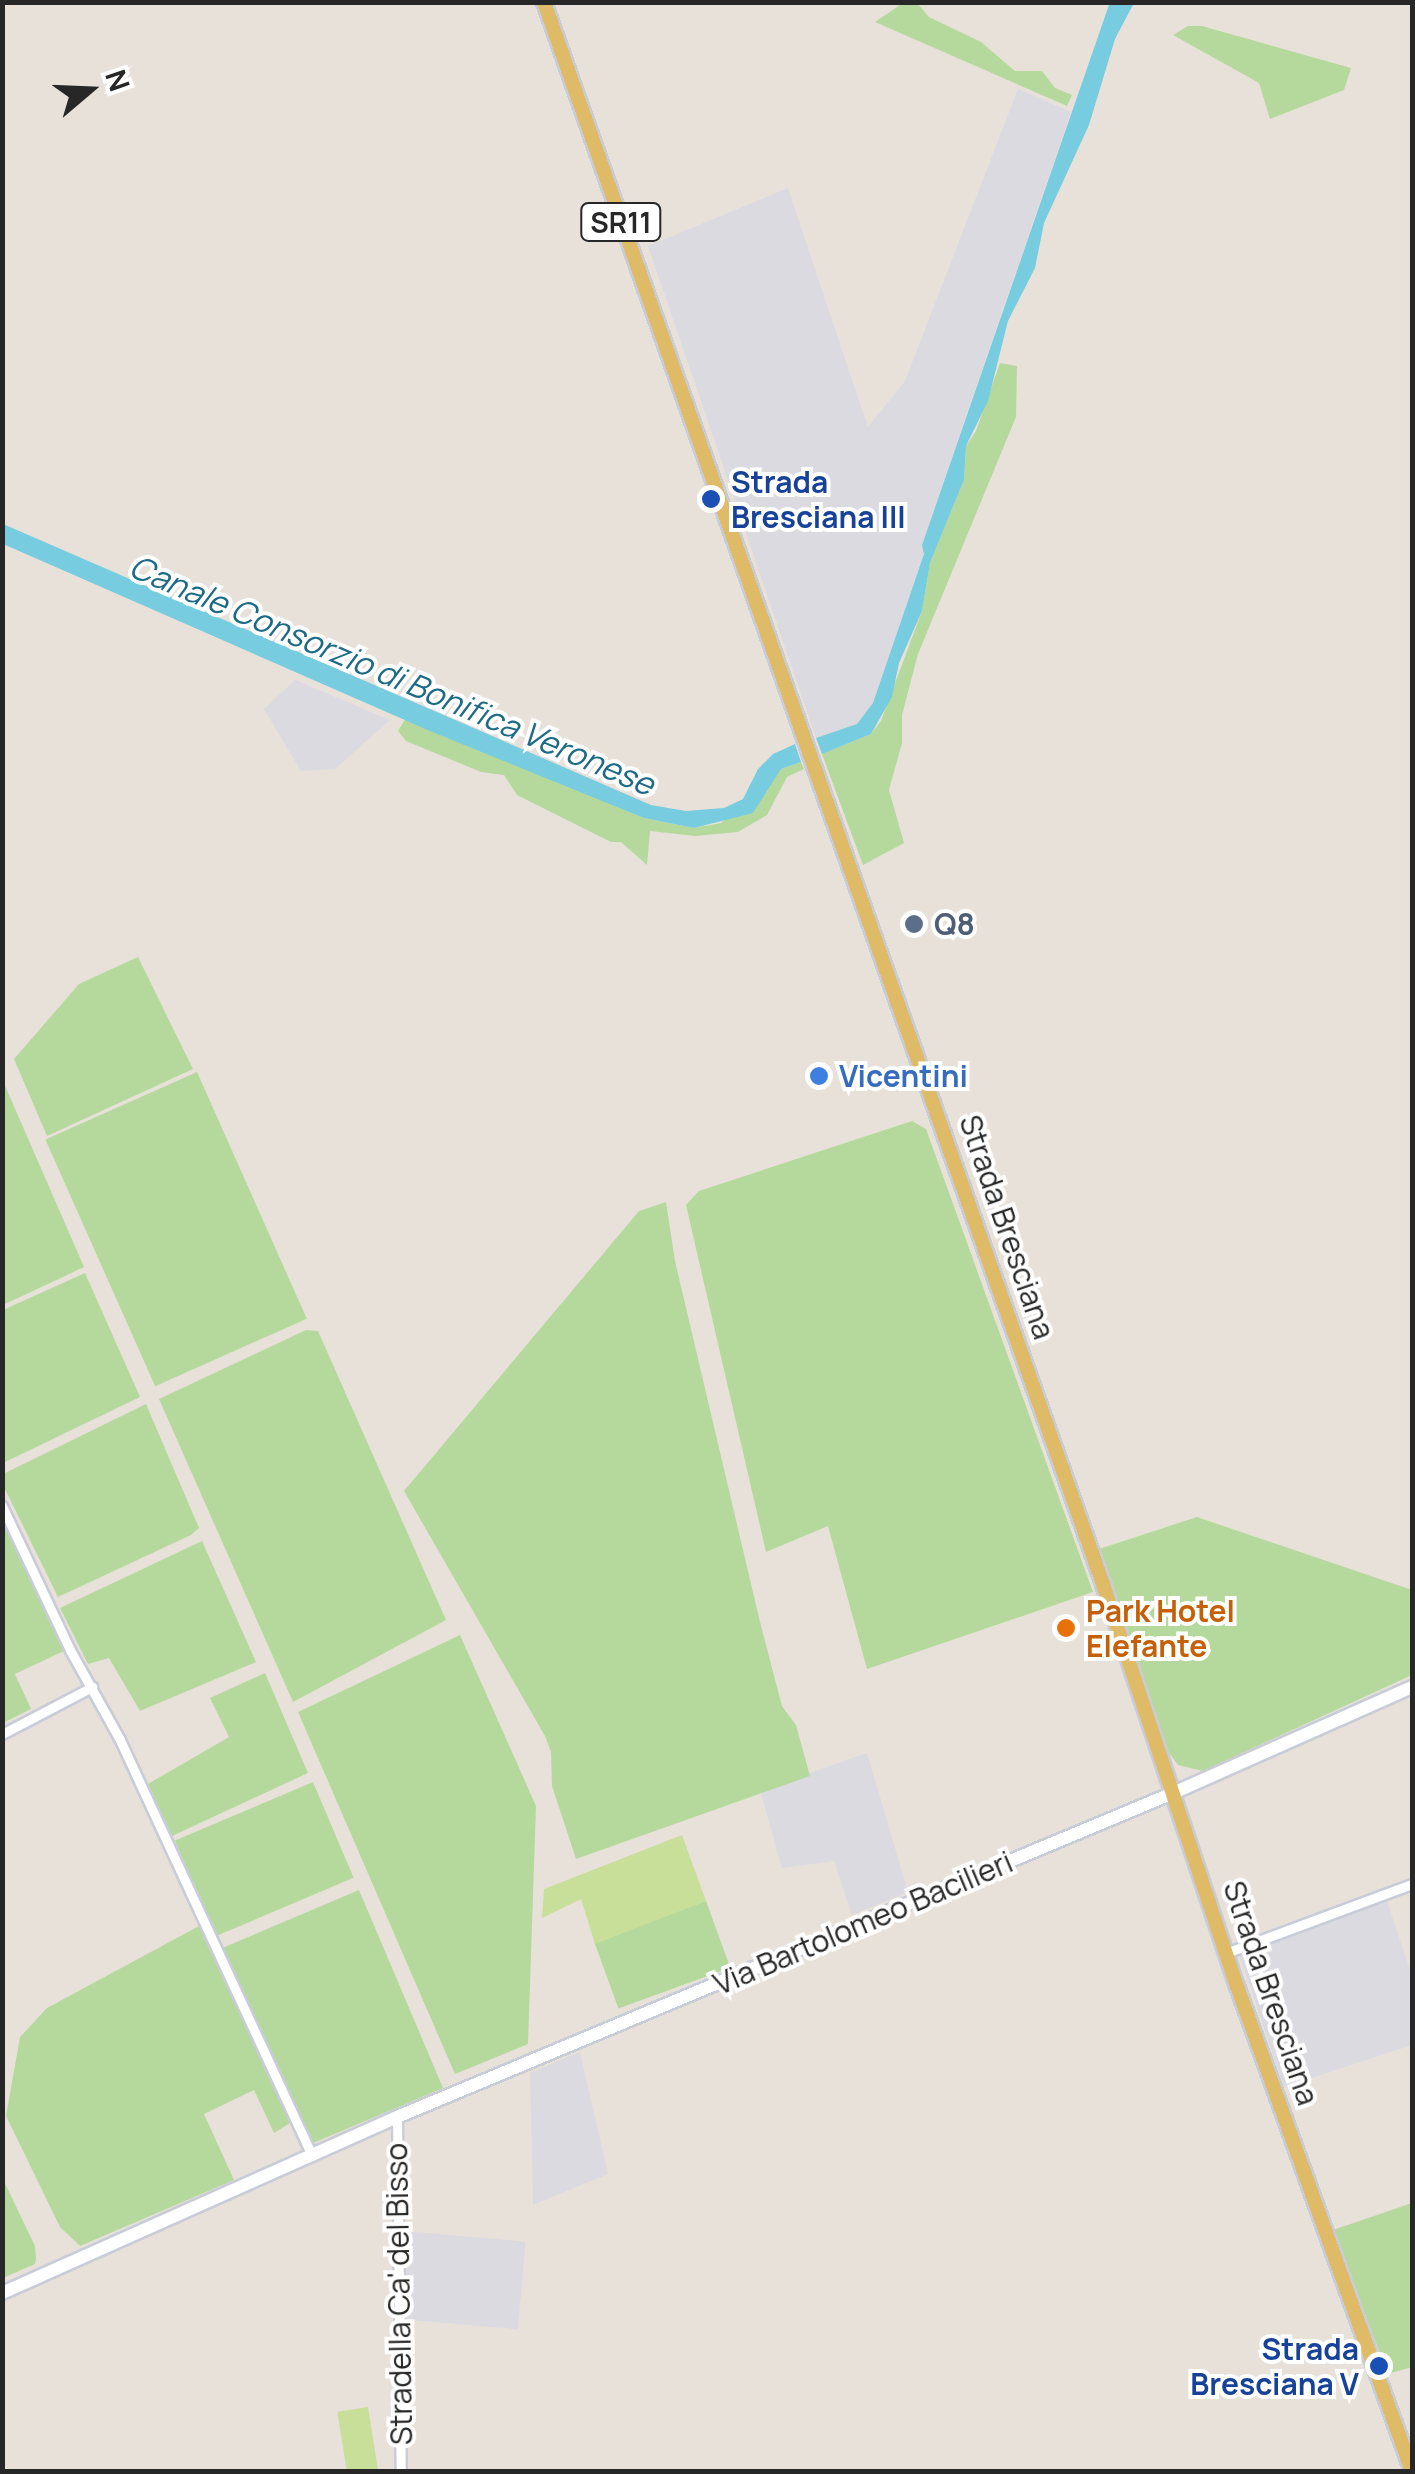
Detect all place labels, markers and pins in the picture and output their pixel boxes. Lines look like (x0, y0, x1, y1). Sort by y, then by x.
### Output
place label: Strada Bresciana III (731, 464, 906, 534)
marker: Strada Bresciana III (700, 488, 722, 510)
place label: Q8 (934, 906, 975, 942)
marker: Q8 (903, 913, 925, 935)
place label: Vicentini (839, 1058, 968, 1094)
marker: Vicentini (808, 1065, 830, 1087)
place label: Park Hotel Elefante (1086, 1593, 1235, 1664)
marker: Park Hotel Elefante (1055, 1617, 1077, 1639)
place label: Strada Bresciana V (1190, 2331, 1359, 2402)
marker: Strada Bresciana V (1368, 2355, 1390, 2377)

